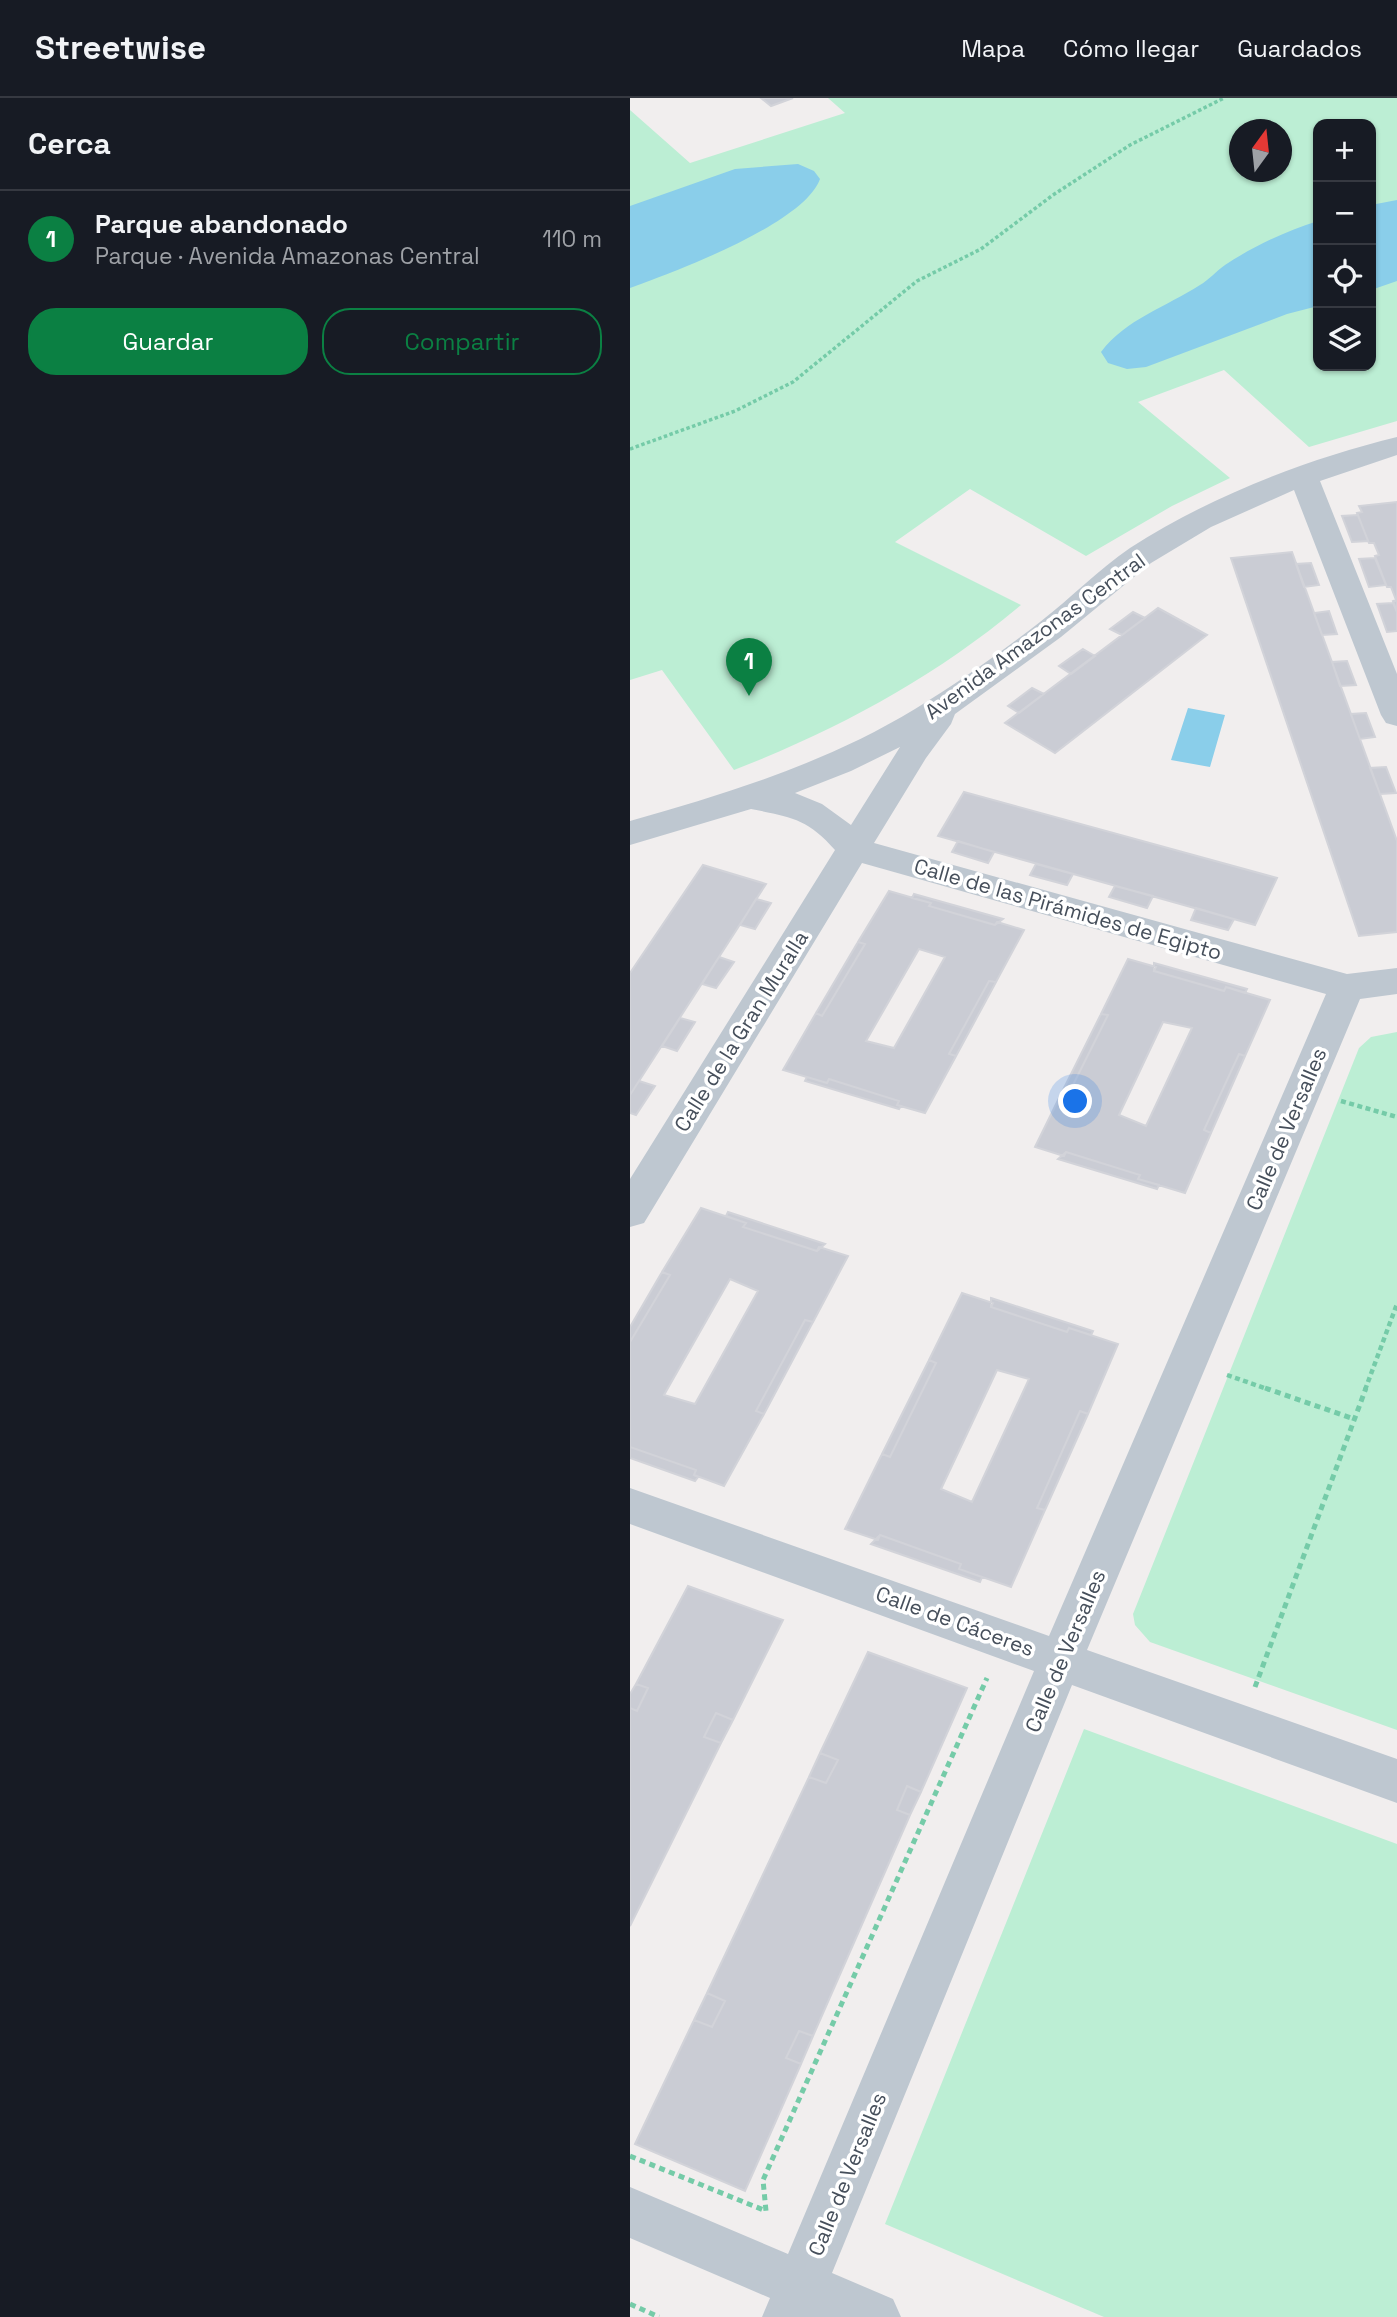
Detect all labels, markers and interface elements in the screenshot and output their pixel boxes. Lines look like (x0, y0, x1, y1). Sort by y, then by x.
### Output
text: Streetwise (35, 27, 206, 69)
text: Mapa (961, 33, 1025, 64)
text: Cómo llegar (1063, 33, 1199, 64)
text: Guardados (1237, 33, 1362, 64)
north arrow (1229, 119, 1292, 182)
map controls (1313, 119, 1376, 371)
button: + (1313, 119, 1376, 182)
text: Cerca (28, 124, 111, 163)
button: − (1313, 182, 1376, 245)
text: Parque abandonado (95, 207, 348, 241)
text: 1 (46, 224, 56, 254)
text: 110 m (542, 224, 602, 254)
text: Parque · Avenida Amazonas Central (95, 241, 480, 271)
button: locate (1313, 245, 1376, 308)
button: Guardar (28, 308, 308, 375)
button: Compartir (322, 308, 602, 375)
button: layers (1313, 308, 1376, 371)
street label: Avenida Amazonas Central (919, 547, 1151, 725)
pin: 1 (726, 638, 772, 696)
street label: Calle de las Pirámides de Egipto (911, 852, 1225, 966)
street label: Calle de la Gran Muralla (668, 925, 814, 1137)
street label: Calle de Versalles (1240, 1044, 1332, 1214)
your location (1058, 1084, 1092, 1118)
street label: Calle de Versalles (1019, 1566, 1111, 1736)
street label: Calle de Cáceres (872, 1580, 1038, 1662)
street label: Calle de Versalles (802, 2088, 892, 2260)

